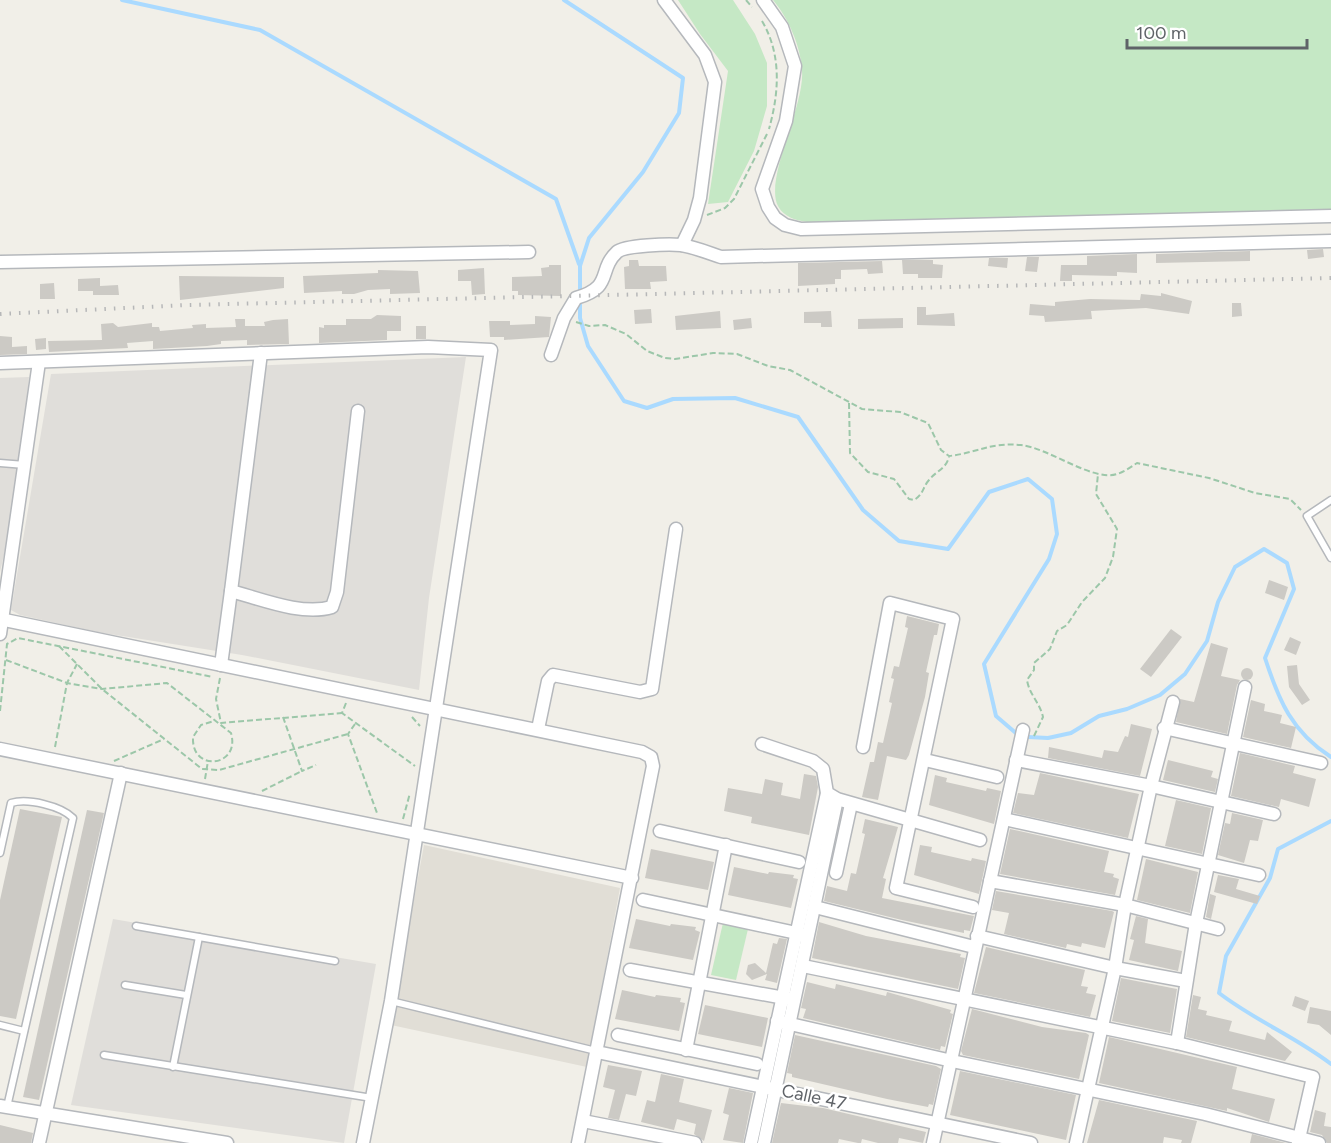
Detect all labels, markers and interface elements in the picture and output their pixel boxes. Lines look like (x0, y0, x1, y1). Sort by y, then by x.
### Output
scale bar (1127, 12, 1307, 50)
text: 100 m (1136, 22, 1186, 44)
street label: Calle 47 (780, 1079, 848, 1115)

